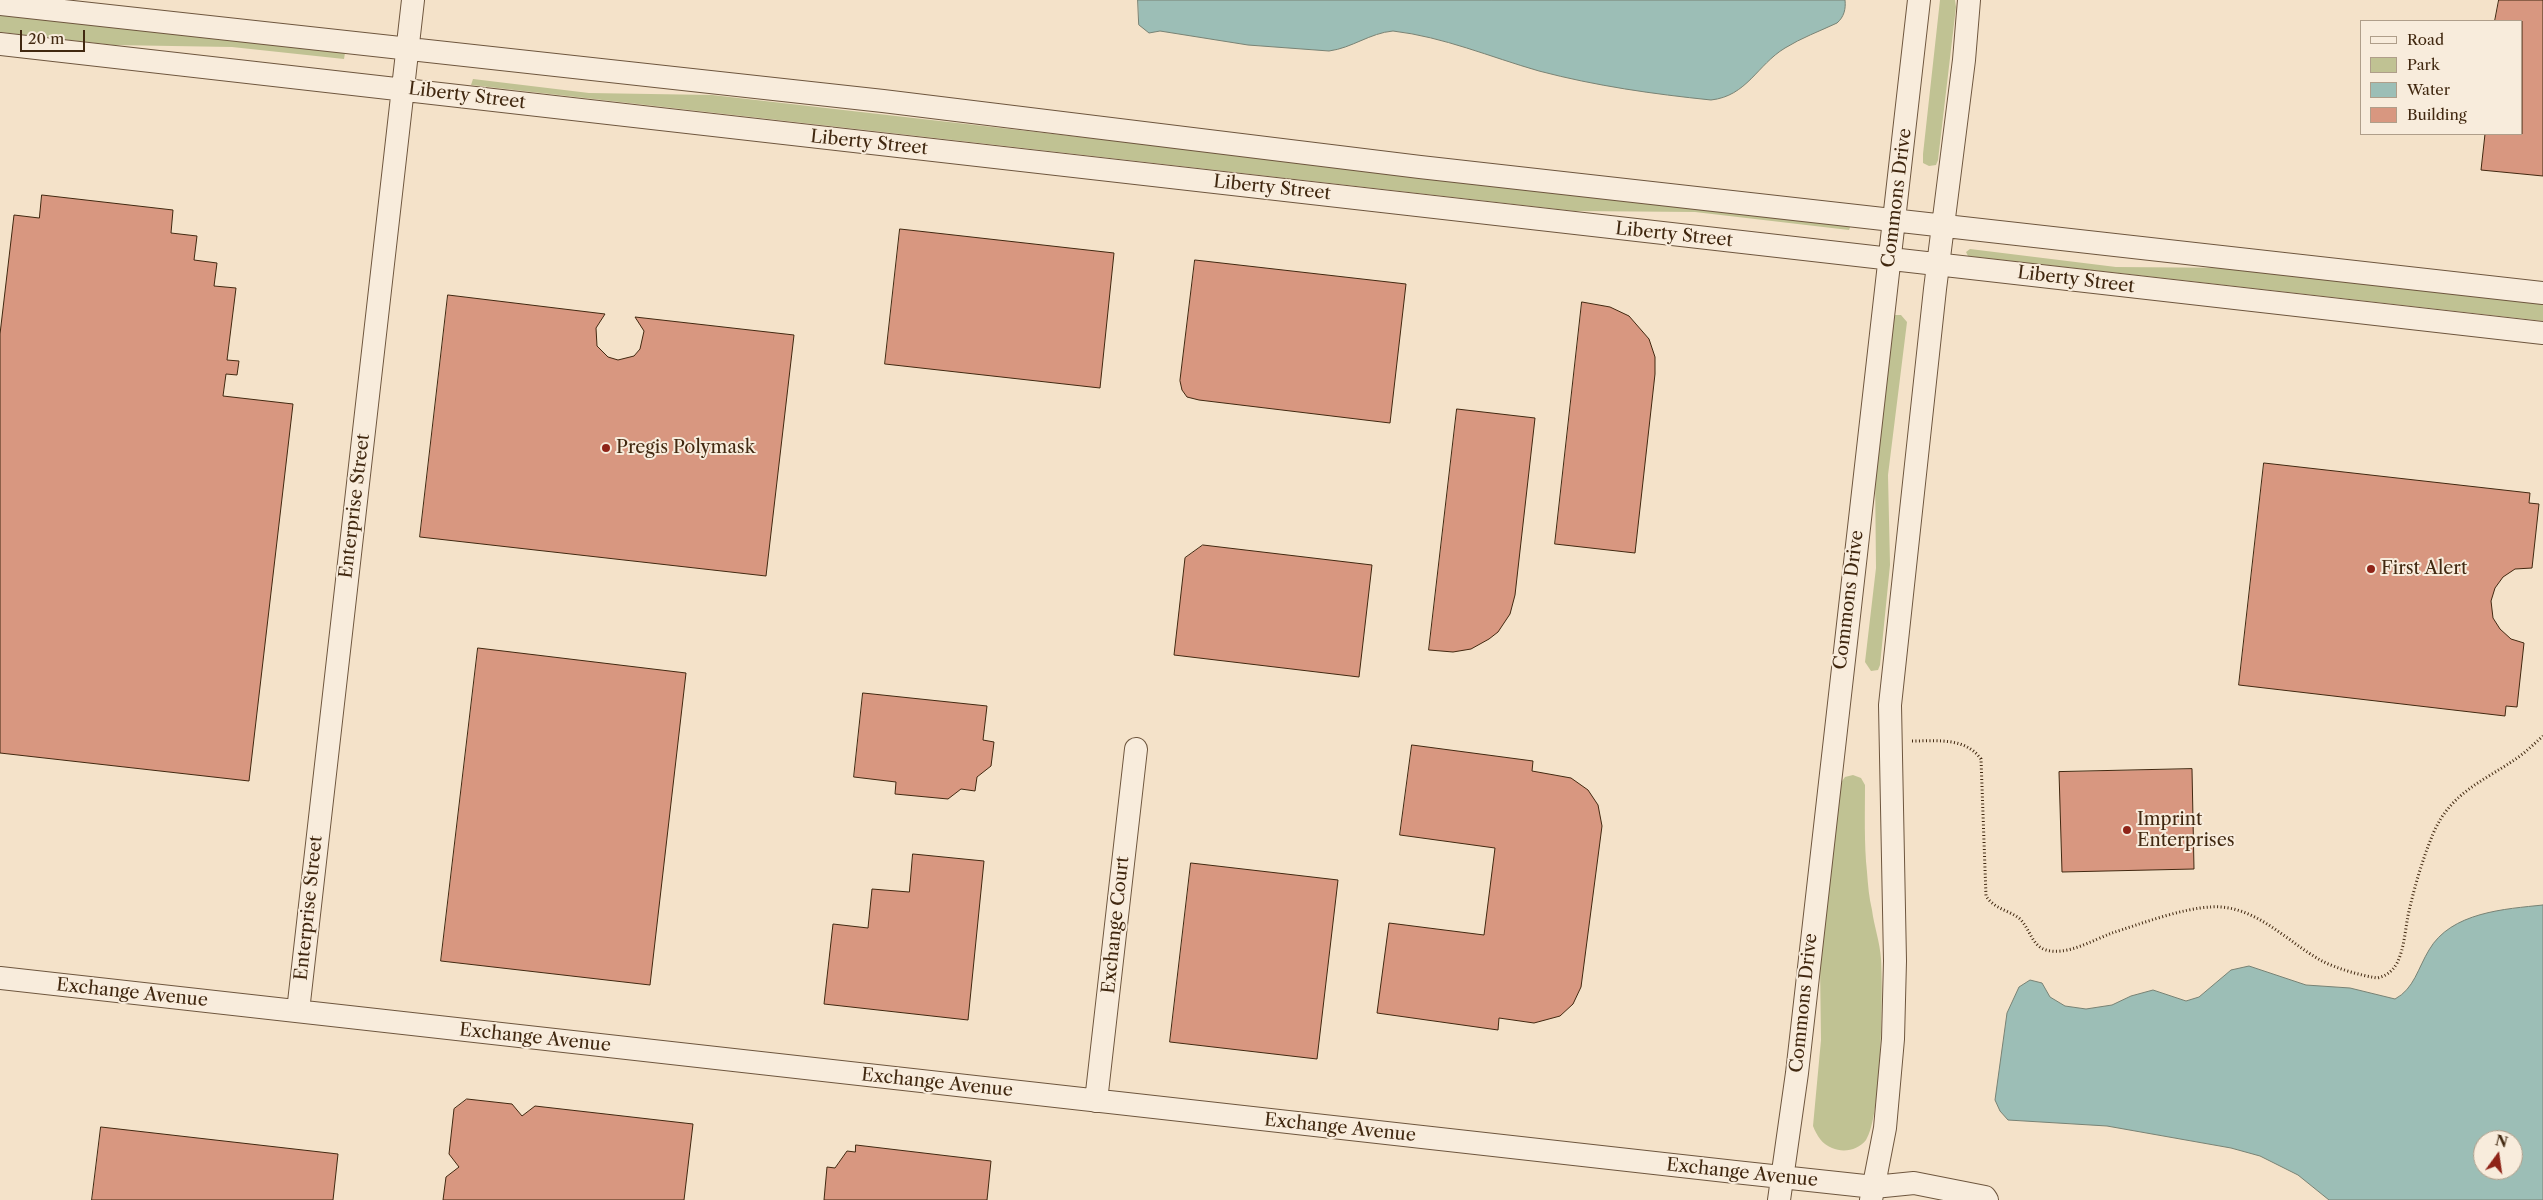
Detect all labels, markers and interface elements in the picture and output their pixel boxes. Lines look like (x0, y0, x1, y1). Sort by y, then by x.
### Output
scale bar (22, 20, 88, 52)
legend (2360, 20, 2523, 135)
text: 20 m (28, 29, 64, 48)
text: Road (2407, 30, 2444, 49)
text: Park (2407, 55, 2440, 74)
street label: Liberty Street (407, 78, 527, 114)
text: Water (2407, 80, 2450, 99)
text: Building (2407, 105, 2467, 124)
street label: Liberty Street (809, 126, 929, 160)
street label: Commons Drive (1878, 127, 1916, 269)
street label: Liberty Street (1212, 171, 1332, 205)
street label: Liberty Street (1614, 218, 1734, 252)
street label: Liberty Street (2016, 262, 2136, 298)
street label: Enterprise Street (335, 432, 375, 580)
place label: Pregis Polymask (616, 437, 755, 459)
marker: Pregis Polymask (600, 442, 612, 454)
street label: Commons Drive (1830, 529, 1868, 671)
place label: First Alert (2381, 558, 2467, 580)
marker: First Alert (2365, 563, 2377, 575)
place label: Imprint Enterprises (2137, 809, 2235, 852)
marker: Imprint Enterprises (2121, 824, 2133, 836)
street label: Enterprise Street (291, 834, 327, 982)
street label: Exchange Court (1098, 855, 1134, 995)
street label: Commons Drive (1786, 932, 1822, 1074)
street label: Exchange Avenue (55, 974, 209, 1012)
street label: Exchange Avenue (458, 1019, 612, 1057)
street label: Exchange Avenue (860, 1064, 1014, 1102)
street label: Exchange Avenue (1263, 1109, 1417, 1147)
north arrow (2473, 1130, 2523, 1180)
text: N (2493, 1131, 2509, 1152)
street label: Exchange Avenue (1665, 1154, 1819, 1192)

